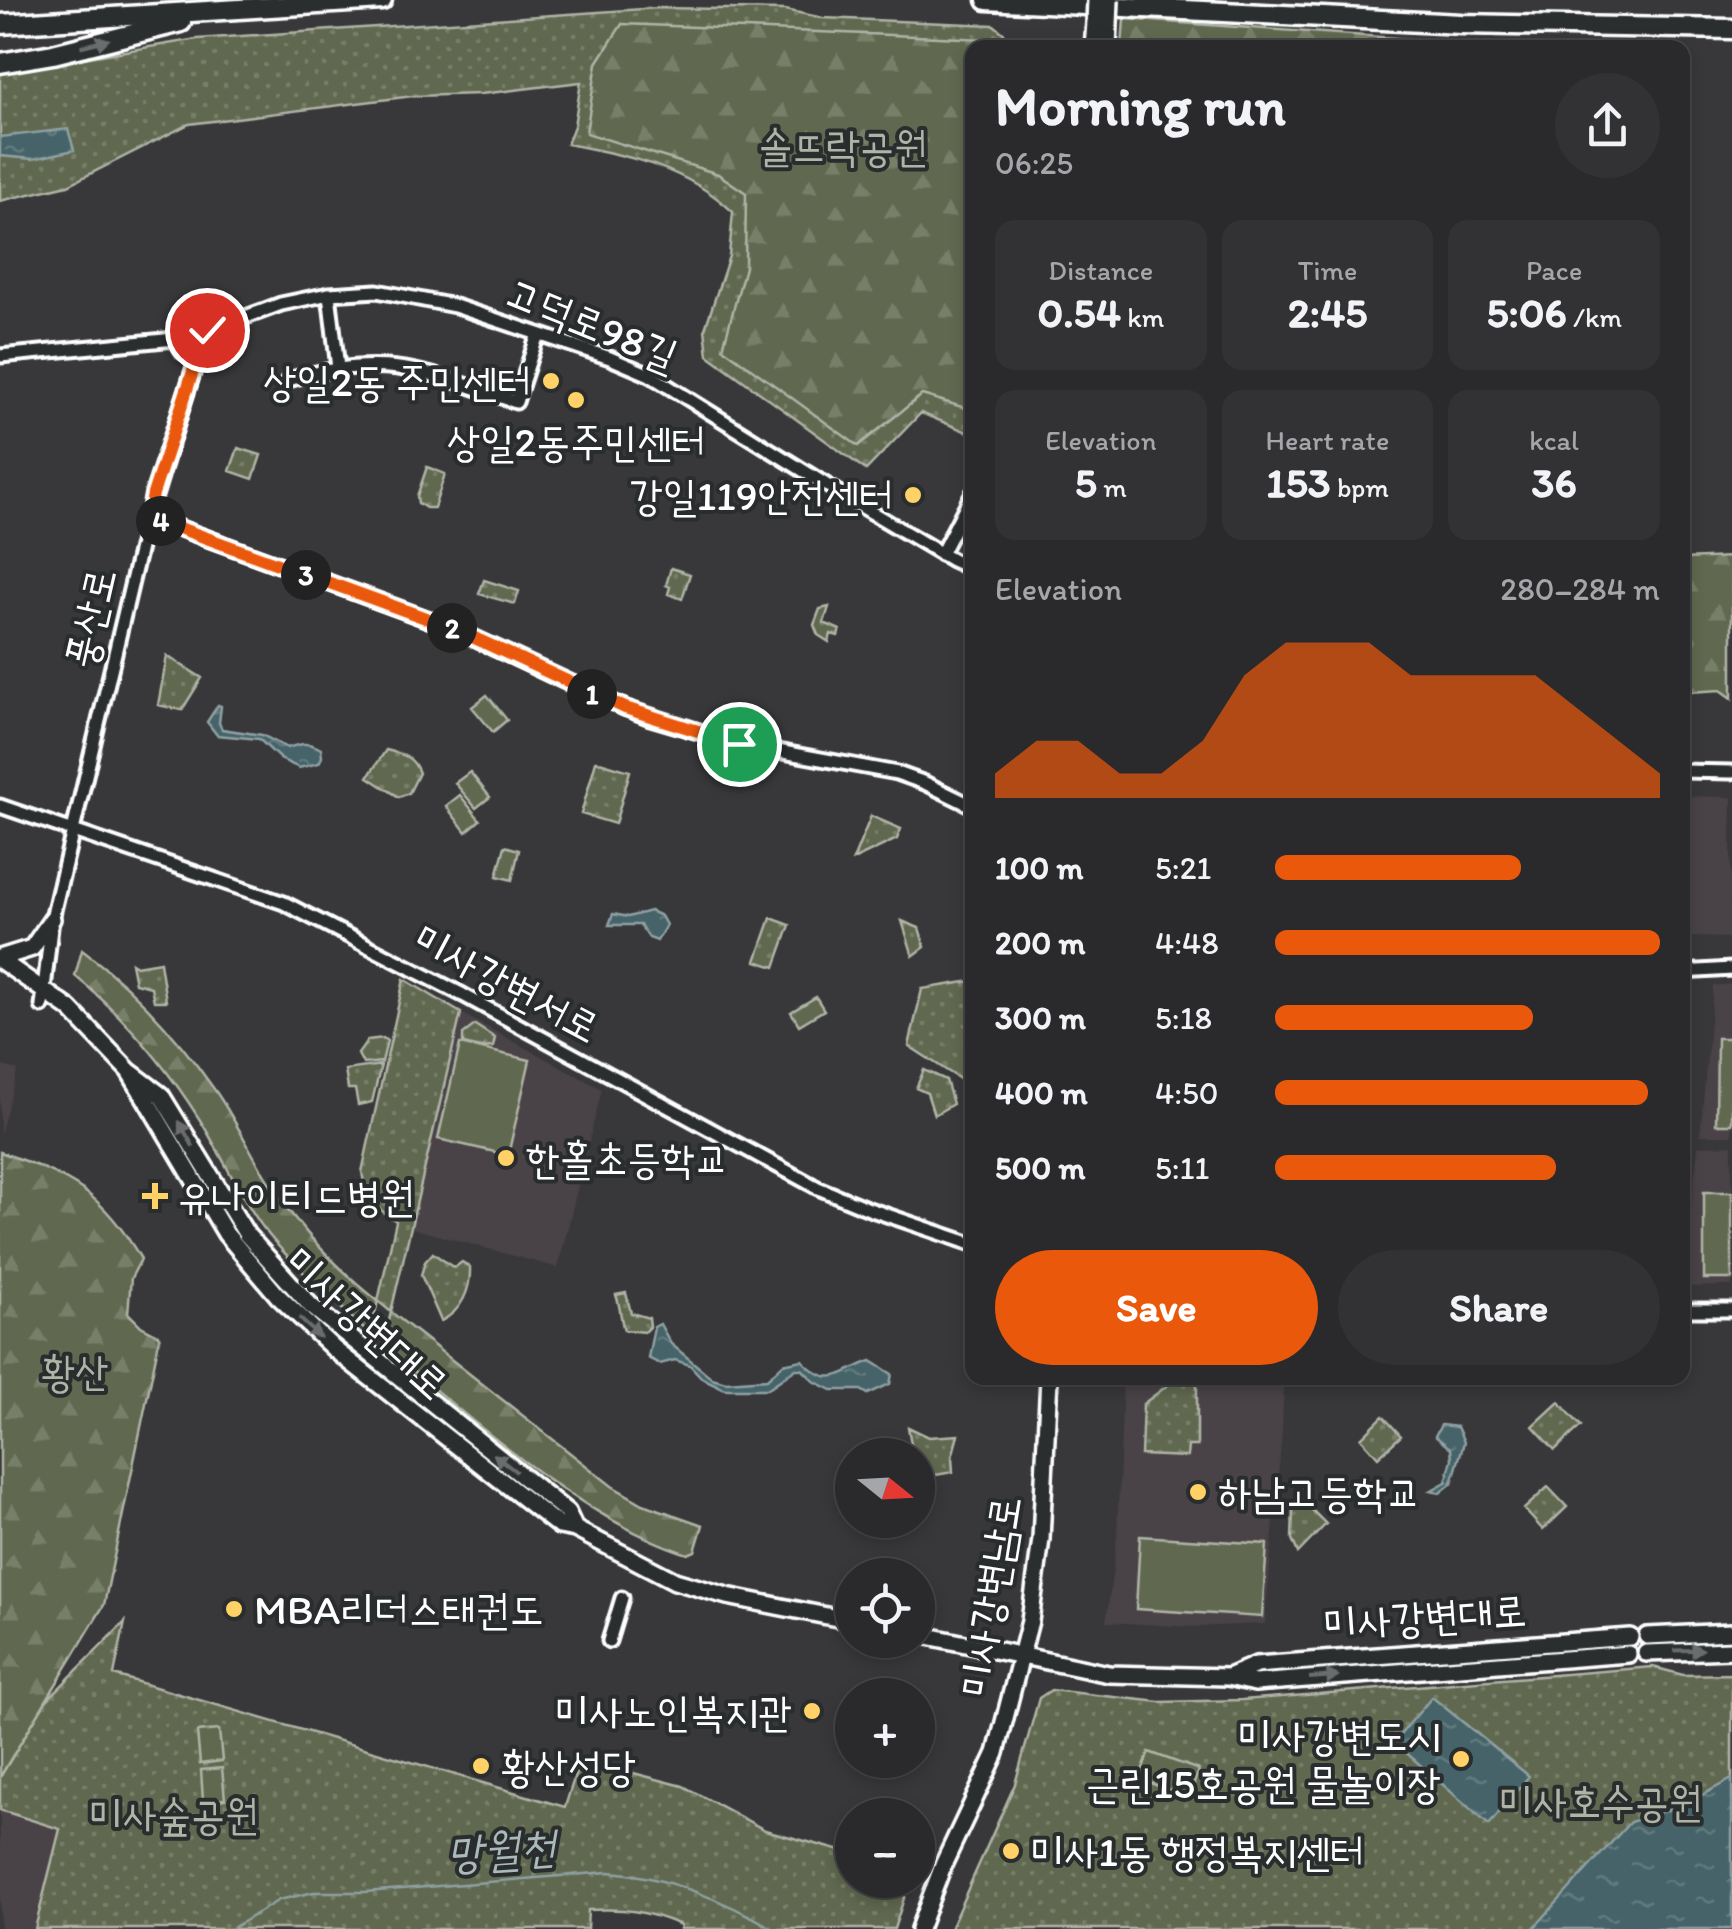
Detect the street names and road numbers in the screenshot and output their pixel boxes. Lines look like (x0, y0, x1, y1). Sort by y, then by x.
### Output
street label: 고덕로98길 (499, 267, 685, 381)
street label: 풍산로 (54, 563, 126, 673)
street label: 미사강변서로 (406, 913, 608, 1053)
street label: 미사강변대로 (275, 1236, 459, 1410)
street label: 미사강변남로 (949, 1492, 1031, 1700)
street label: 미사강변대로 (1322, 1584, 1528, 1650)

